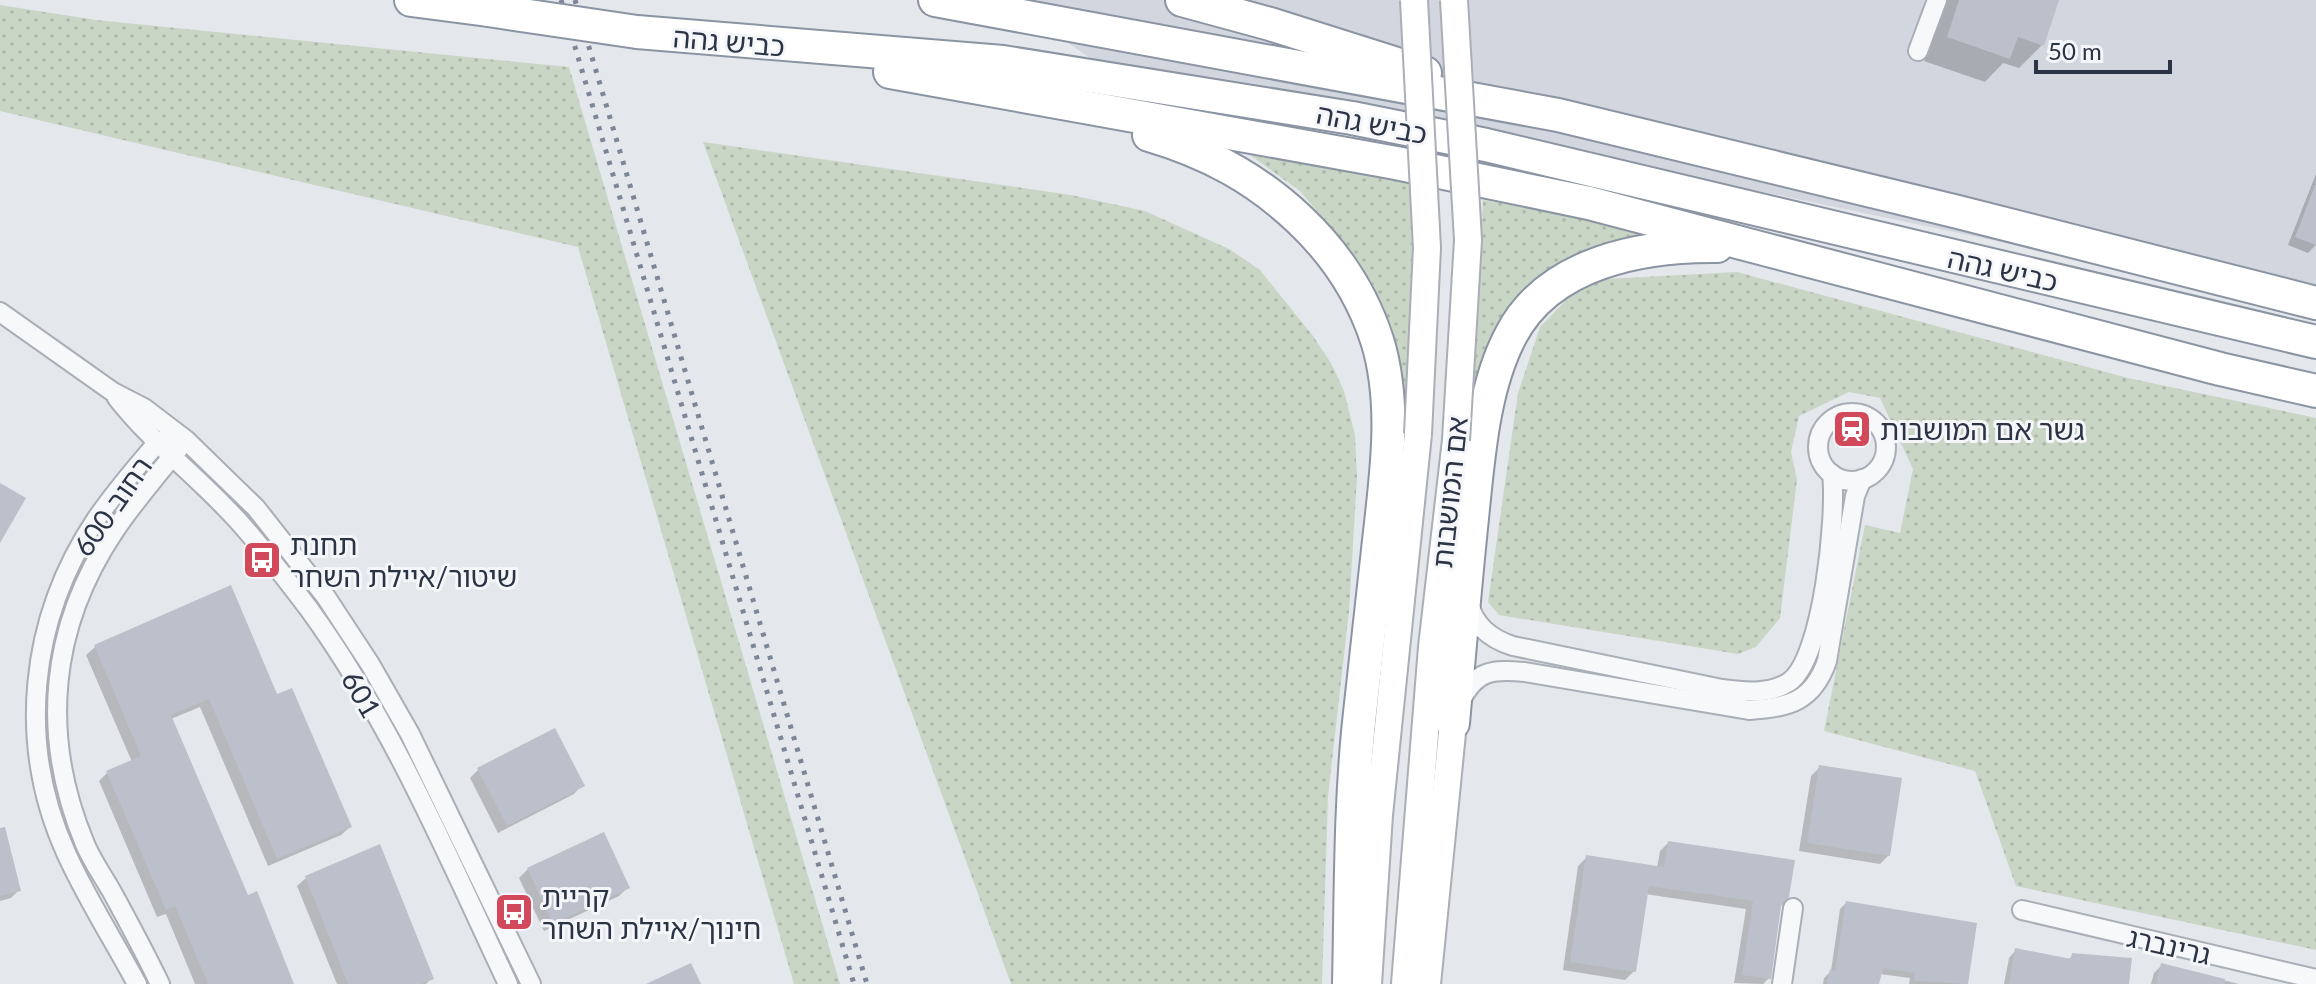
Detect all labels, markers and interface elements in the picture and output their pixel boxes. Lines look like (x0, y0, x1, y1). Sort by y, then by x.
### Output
street label: כביש גהה (672, 19, 786, 63)
scale bar (2036, 24, 2170, 74)
text: 50 m (2048, 36, 2102, 65)
street label: כביש גהה (1314, 96, 1430, 150)
street label: כביש גהה (1945, 240, 2061, 298)
station icon: גשר אם המושבות (1831, 408, 1873, 450)
place label: גשר אם המושבות (1880, 412, 2084, 446)
street label: אם המושבות (1424, 415, 1474, 569)
street label: רחוב 600 (66, 450, 158, 562)
place label: תחנת שיטור/איילת השחר (290, 527, 517, 593)
bus stop icon: תחנת שיטור/איילת השחר (241, 539, 283, 581)
street label: 601 (335, 664, 389, 724)
place label: קריית חינוך/איילת השחר (542, 879, 761, 945)
bus stop icon: קריית חינוך/איילת השחר (493, 891, 535, 933)
street label: גרינברג (2124, 919, 2214, 971)

